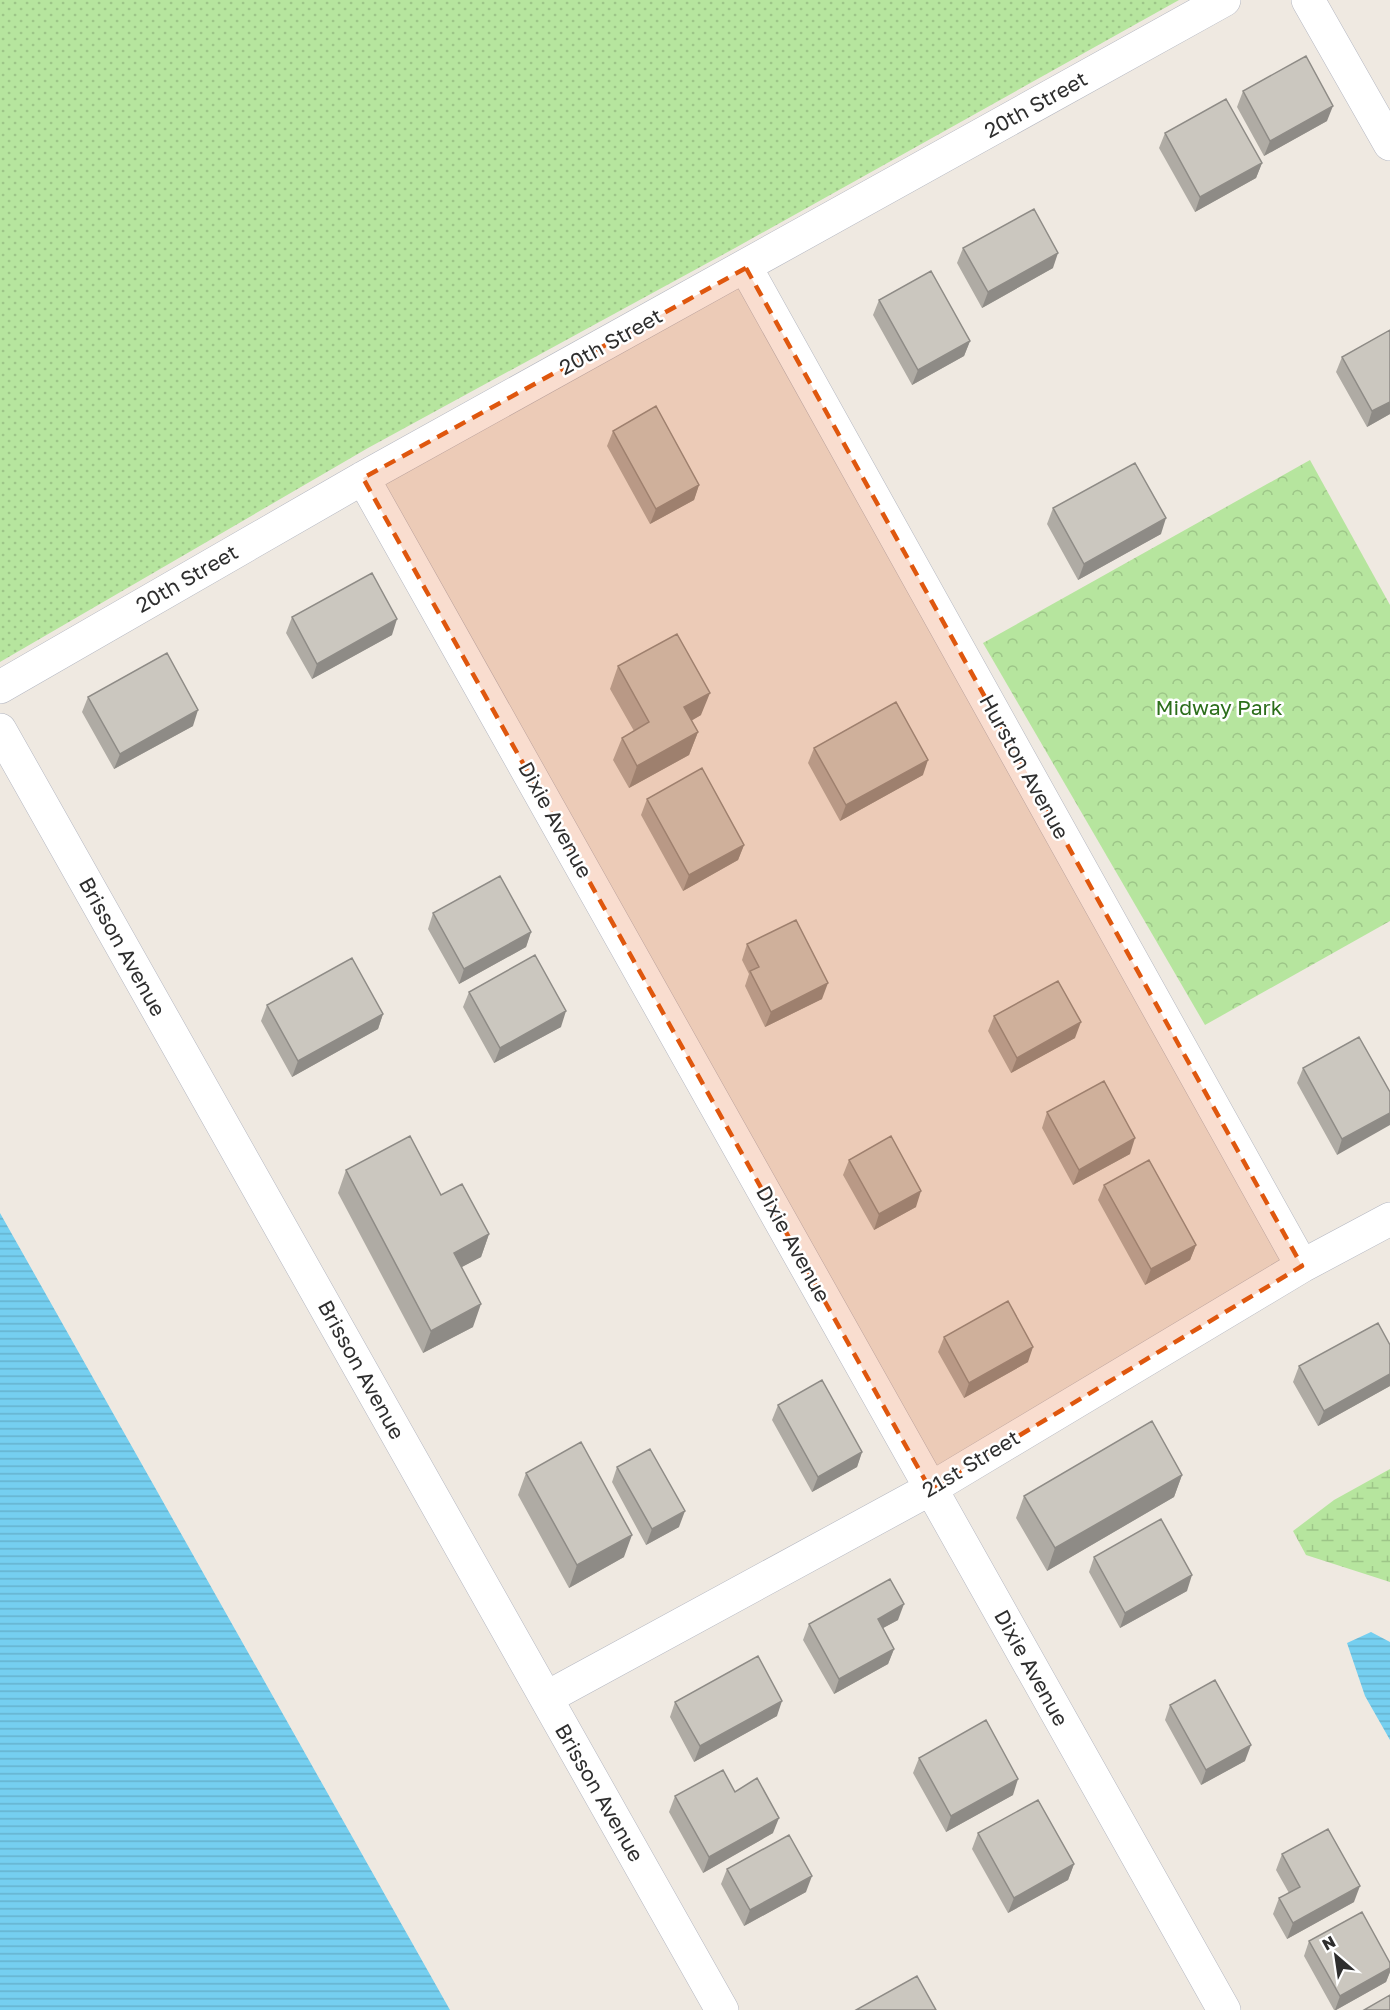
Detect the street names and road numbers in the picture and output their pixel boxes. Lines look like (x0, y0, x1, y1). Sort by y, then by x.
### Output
street label: 20th Street (979, 65, 1092, 143)
street label: 20th Street (554, 302, 667, 380)
street label: 20th Street (131, 538, 242, 618)
street label: Hurston Avenue (974, 690, 1075, 843)
street label: Dixie Avenue (513, 757, 599, 882)
street label: Brisson Avenue (74, 872, 172, 1021)
street label: Dixie Avenue (751, 1181, 837, 1306)
street label: Brisson Avenue (313, 1295, 411, 1444)
street label: 21st Street (917, 1424, 1024, 1502)
street label: Dixie Avenue (989, 1605, 1075, 1730)
street label: Brisson Avenue (550, 1719, 650, 1866)

